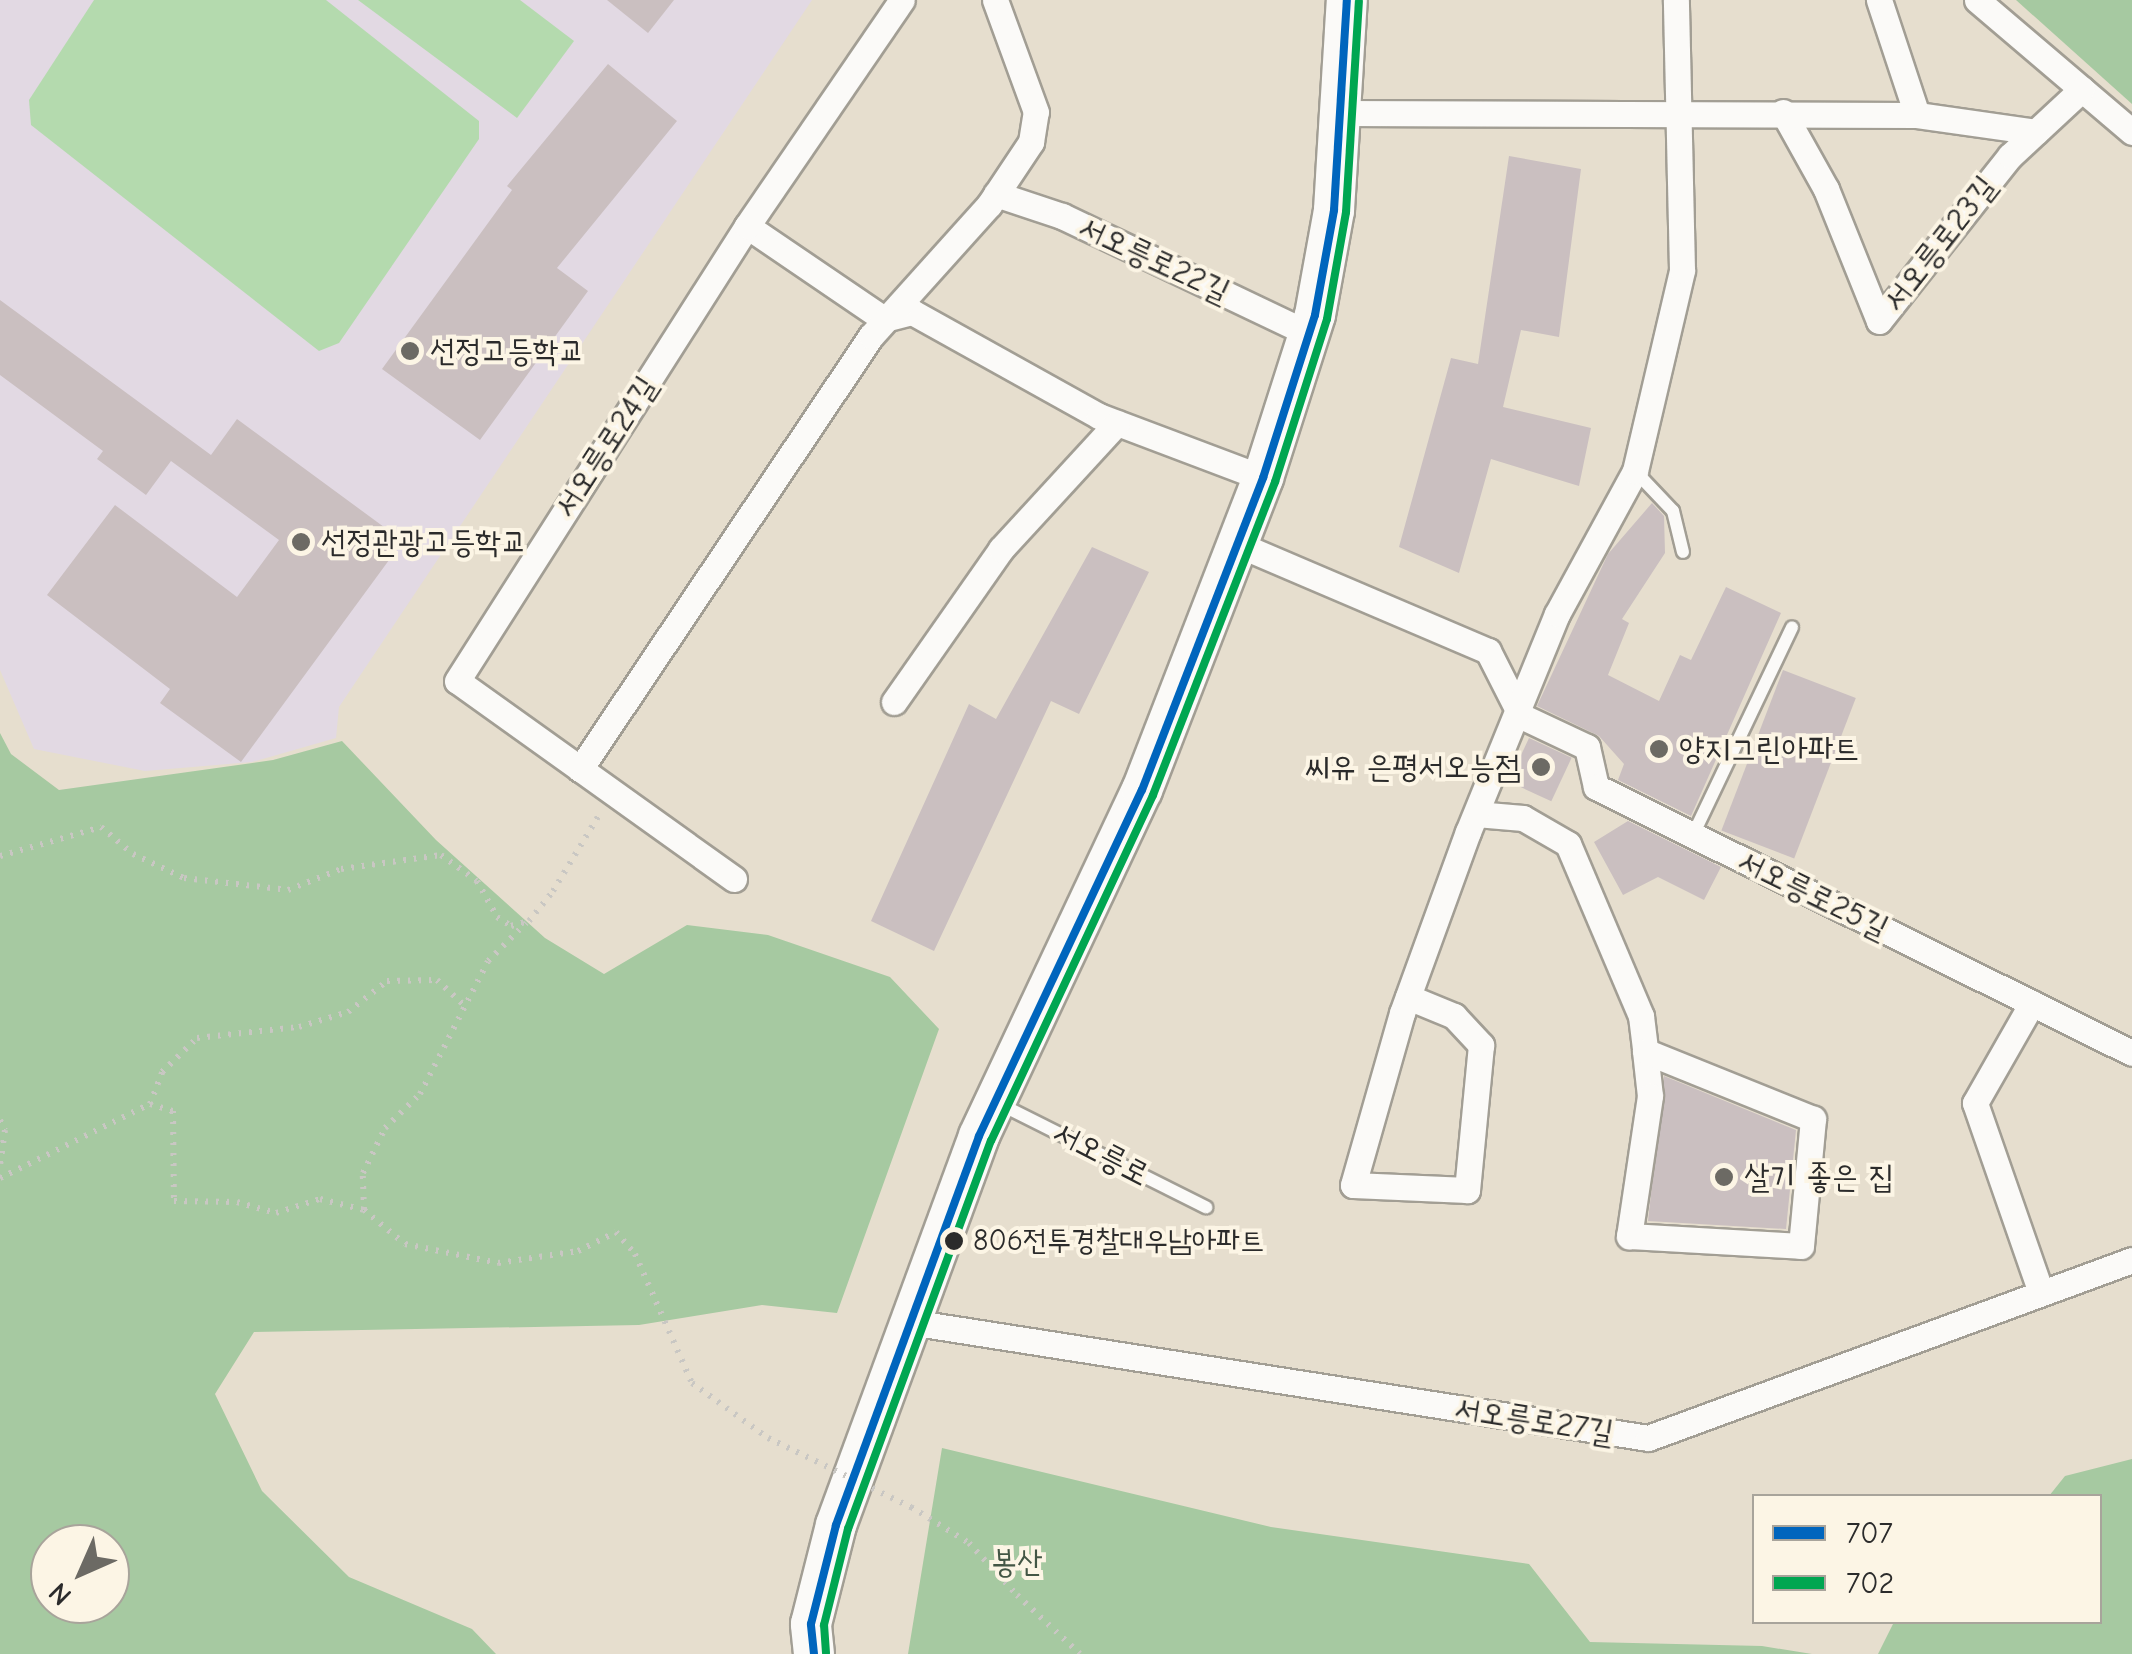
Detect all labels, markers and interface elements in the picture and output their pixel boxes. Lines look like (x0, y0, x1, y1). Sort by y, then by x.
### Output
street label: 서오릉로23길 (1875, 168, 2005, 320)
street label: 서오릉로22길 (1072, 208, 1236, 312)
place label: 선정고등학교 (430, 332, 584, 370)
marker: 선정고등학교 (399, 340, 421, 362)
street label: 서오릉로24길 (546, 369, 666, 525)
place label: 선정관광고등학교 (321, 523, 527, 561)
marker: 선정관광고등학교 (290, 531, 312, 553)
place label: 양지그린아파트 (1679, 730, 1859, 768)
marker: 양지그린아파트 (1648, 738, 1670, 760)
place label: 씨유 은평서오능점 (1304, 748, 1521, 786)
marker: 씨유 은평서오능점 (1530, 756, 1552, 778)
street label: 서오릉로25길 (1731, 842, 1895, 948)
street label: 서오릉로 (1046, 1114, 1156, 1194)
place label: 살기 좋은 집 (1744, 1158, 1894, 1196)
marker: 살기 좋은 집 (1713, 1166, 1735, 1188)
place label: 806전투경찰대우남아파트 (973, 1223, 1264, 1259)
marker: 806전투경찰대우남아파트 (944, 1231, 964, 1251)
street label: 서오릉로27길 (1452, 1389, 1616, 1453)
legend (1752, 1494, 2102, 1624)
text: 707 (1846, 1516, 1893, 1551)
north arrow (30, 1524, 130, 1624)
park label: 봉산 (991, 1543, 1043, 1581)
text: 702 (1846, 1566, 1894, 1601)
text: N (42, 1576, 78, 1612)

